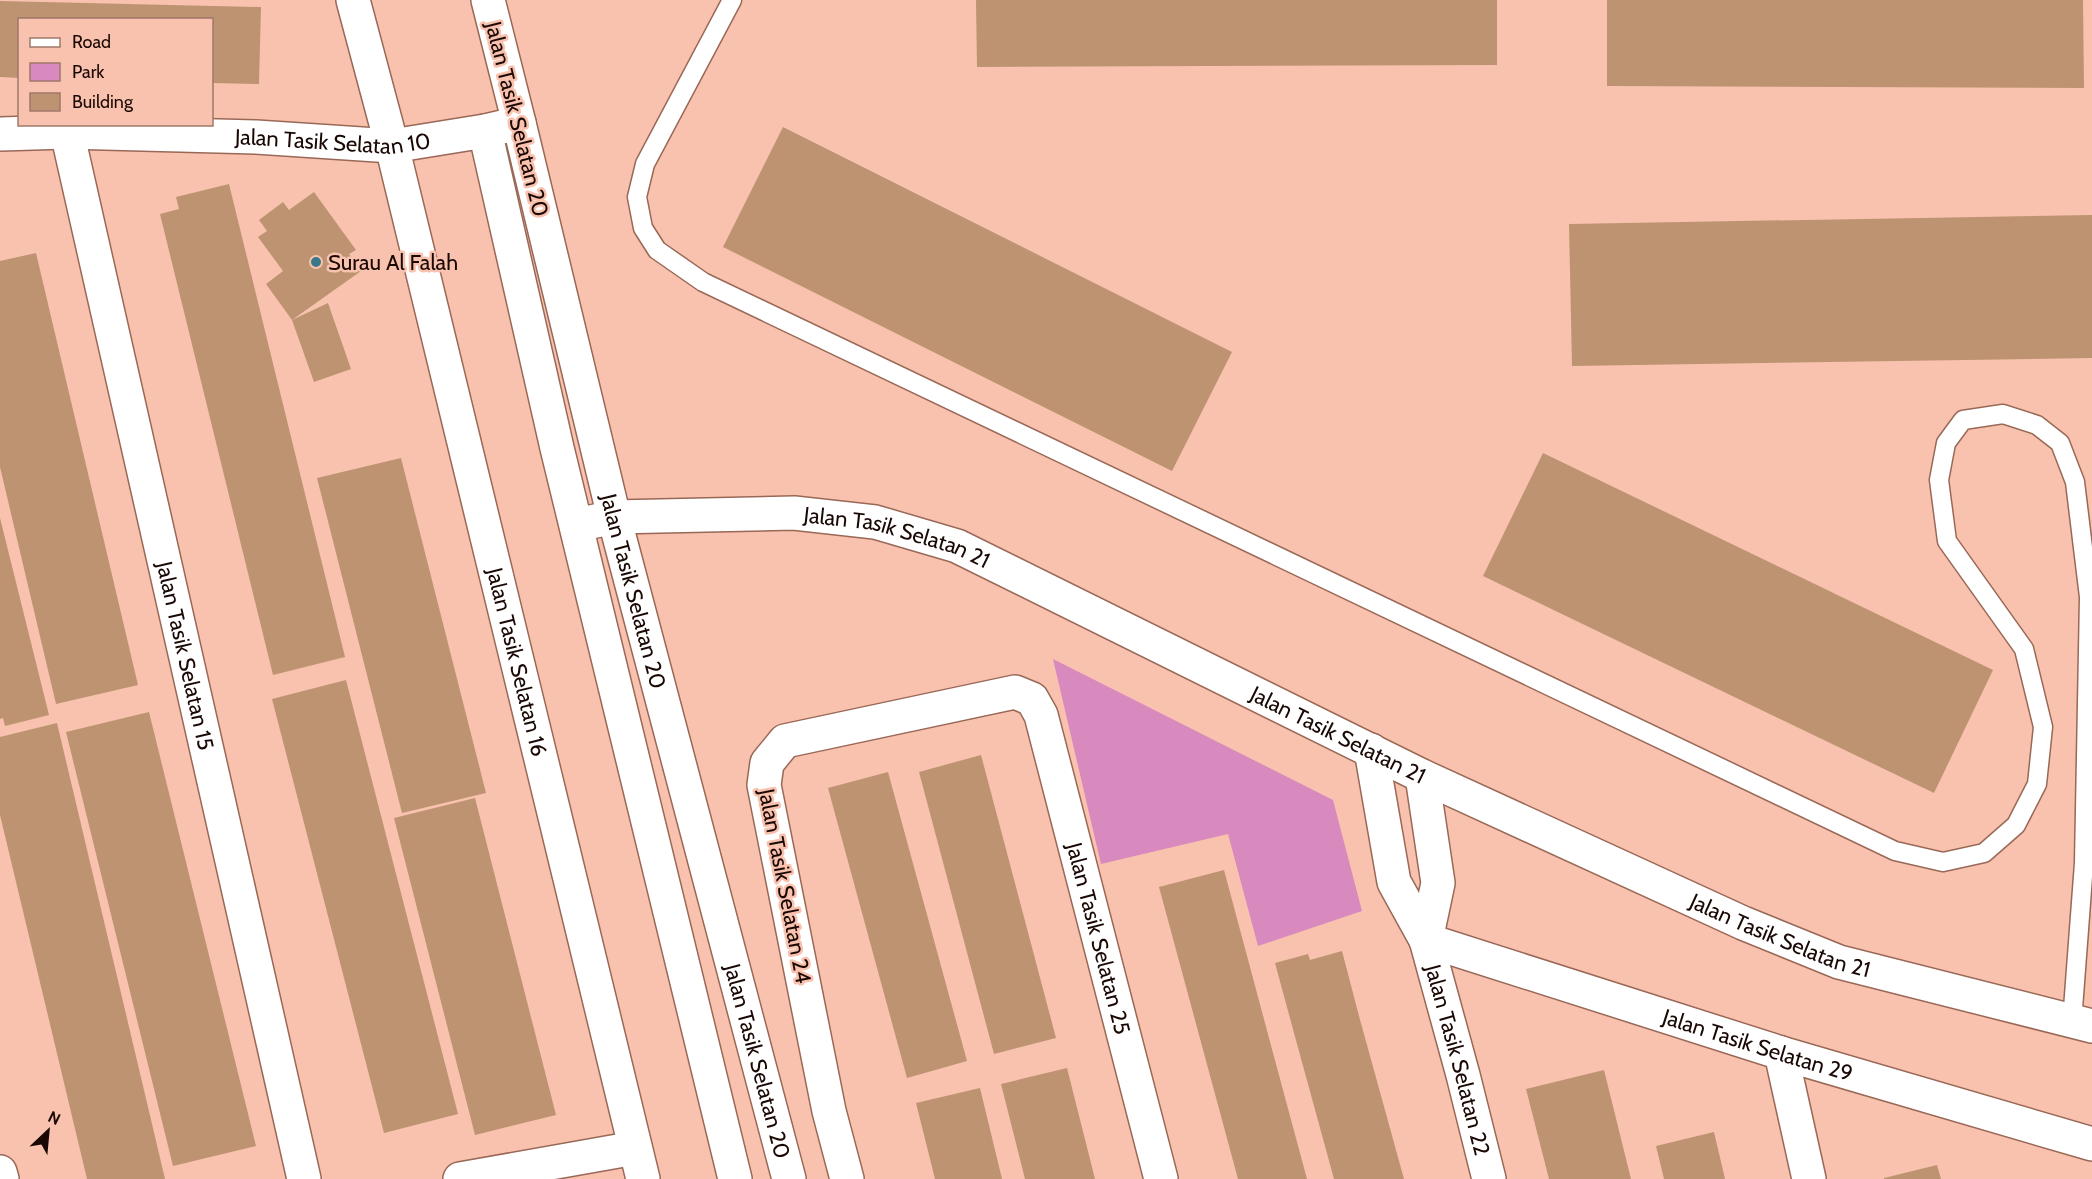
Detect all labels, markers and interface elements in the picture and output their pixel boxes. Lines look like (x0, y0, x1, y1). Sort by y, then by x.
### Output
legend (18, 18, 213, 126)
street label: Jalan Tasik Selatan 20 (479, 18, 554, 219)
text: Road (72, 31, 111, 53)
text: Park (72, 61, 105, 83)
text: Building (72, 91, 134, 113)
street label: Jalan Tasik Selatan 10 (234, 123, 432, 160)
place label: Surau Al Falah (328, 249, 458, 276)
marker: Surau Al Falah (309, 255, 323, 269)
street label: Jalan Tasik Selatan 20 (595, 490, 672, 691)
street label: Jalan Tasik Selatan 21 (801, 501, 995, 574)
street label: Jalan Tasik Selatan 15 (151, 558, 220, 753)
street label: Jalan Tasik Selatan 16 (481, 564, 553, 759)
street label: Jalan Tasik Selatan 21 (1245, 679, 1430, 789)
street label: Jalan Tasik Selatan 24 (753, 785, 817, 986)
street label: Jalan Tasik Selatan 25 (1061, 839, 1136, 1037)
street label: Jalan Tasik Selatan 21 (1685, 887, 1873, 983)
street label: Jalan Tasik Selatan 20 (719, 960, 796, 1161)
street label: Jalan Tasik Selatan 22 (1420, 960, 1496, 1158)
street label: Jalan Tasik Selatan 29 (1658, 1002, 1856, 1087)
north arrow (18, 1101, 78, 1161)
text: N (45, 1107, 64, 1129)

